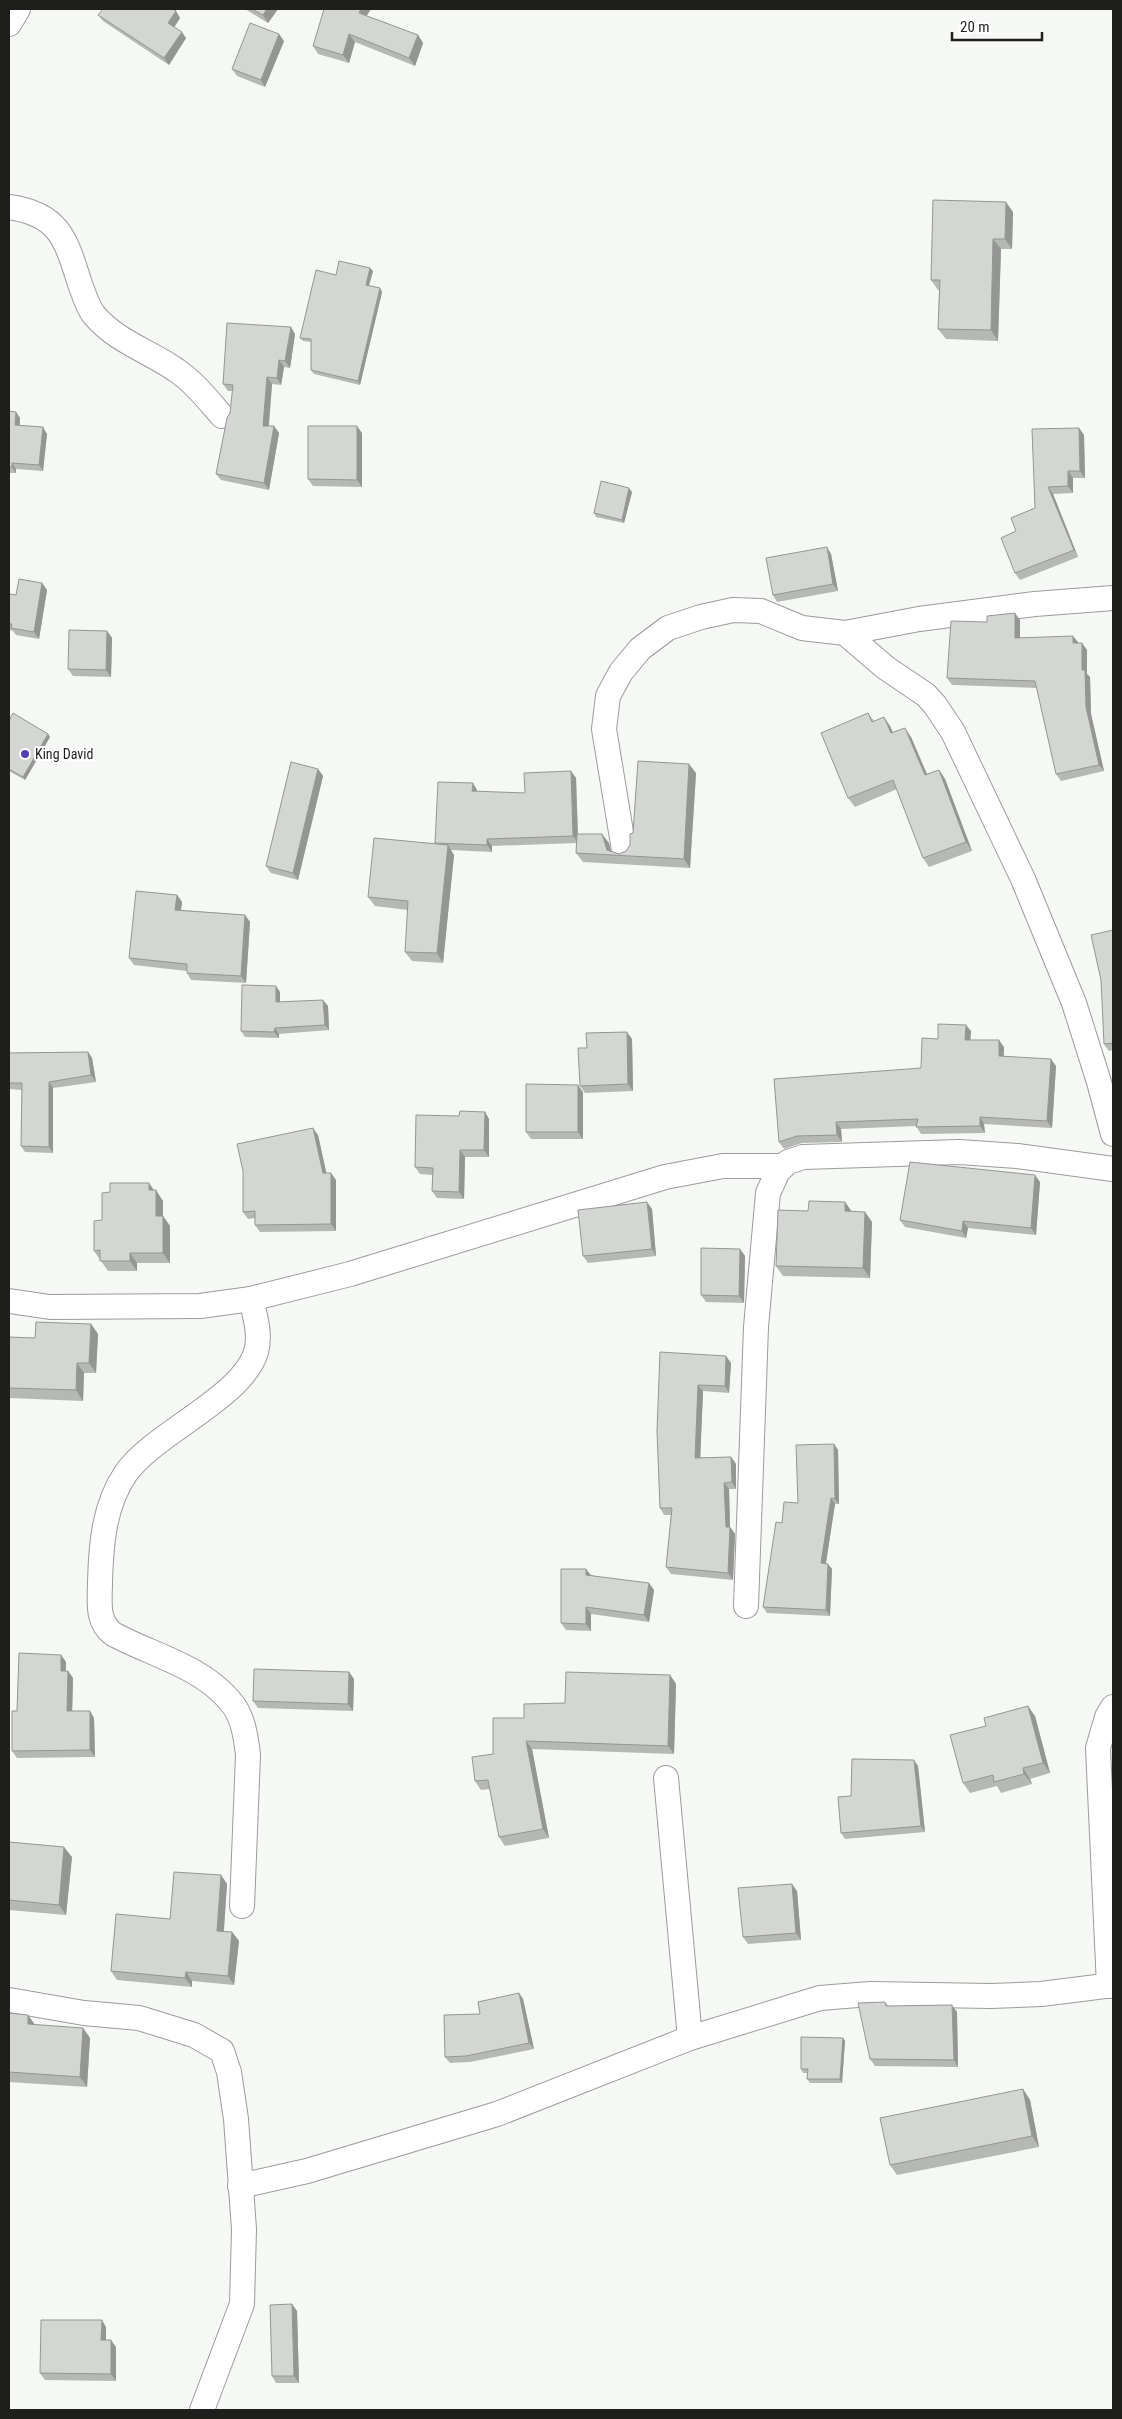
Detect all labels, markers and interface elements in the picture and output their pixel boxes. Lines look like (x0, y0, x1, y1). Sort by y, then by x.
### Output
scale bar (952, 10, 1042, 42)
text: 20 m (960, 18, 990, 36)
place label: King David (35, 746, 94, 762)
marker: King David (19, 748, 31, 760)

